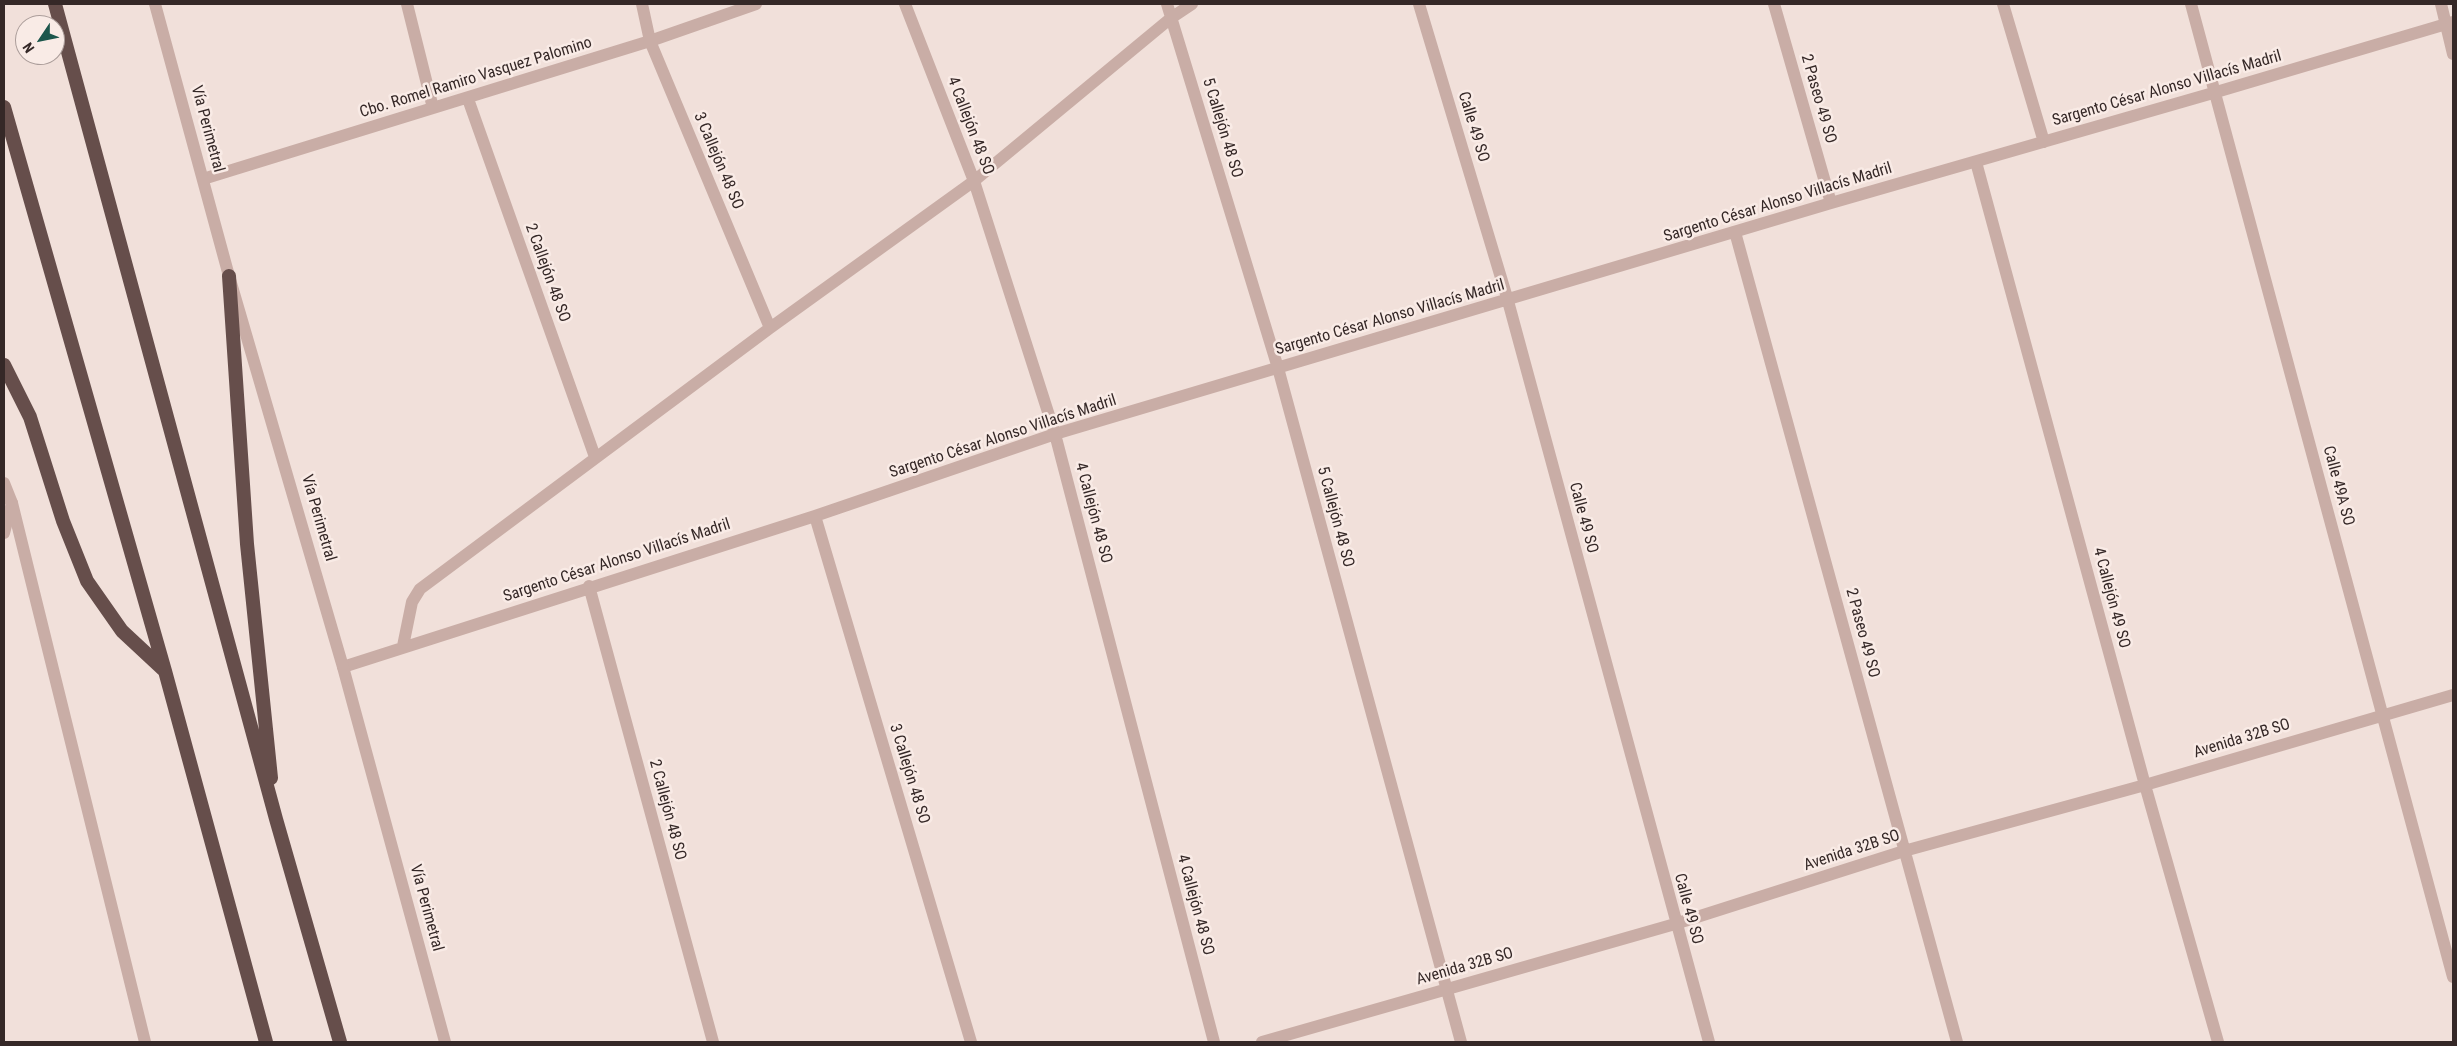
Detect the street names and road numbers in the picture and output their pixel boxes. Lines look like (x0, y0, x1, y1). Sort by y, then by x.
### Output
street label: Cbo. Romel Ramiro Vasquez Palomino (358, 33, 594, 123)
street label: Sargento César Alonso Villacís Madril (2050, 47, 2284, 131)
street label: 2 Paseo 49 SO (1796, 52, 1840, 146)
street label: 4 Callejón 48 SO (942, 74, 998, 178)
street label: 5 Callejón 48 SO (1198, 76, 1246, 180)
street label: Vía Perimetral (186, 84, 228, 174)
street label: Calle 49 SO (1453, 89, 1493, 165)
street label: 3 Callejón 48 SO (689, 110, 747, 212)
street label: Sargento César Alonso Villacís Madril (1662, 159, 1894, 247)
street label: 2 Callejón 48 SO (520, 221, 574, 325)
street label: Sargento César Alonso Villacís Madril (1273, 276, 1507, 360)
street label: Sargento César Alonso Villacís Madril (887, 391, 1119, 483)
street label: Calle 49A SO (2318, 444, 2358, 528)
street label: 4 Callejón 48 SO (1070, 460, 1116, 566)
street label: 5 Callejón 48 SO (1312, 464, 1358, 570)
street label: Vía Perimetral (296, 473, 340, 563)
street label: Calle 49 SO (1564, 480, 1602, 556)
street label: Sargento César Alonso Villacís Madril (501, 515, 733, 607)
street label: 4 Callejón 49 SO (2088, 545, 2134, 651)
street label: 2 Paseo 49 SO (1841, 586, 1883, 680)
street label: Avenida 32B SO (2191, 715, 2293, 763)
street label: 3 Callejón 48 SO (885, 722, 933, 826)
street label: 2 Callejón 48 SO (644, 757, 690, 863)
street label: Avenida 32B SO (1802, 826, 1902, 876)
street label: 4 Callejón 48 SO (1172, 852, 1218, 958)
street label: Vía Perimetral (405, 863, 447, 953)
street label: Calle 49 SO (1669, 871, 1707, 947)
street label: Avenida 32B SO (1414, 944, 1516, 990)

